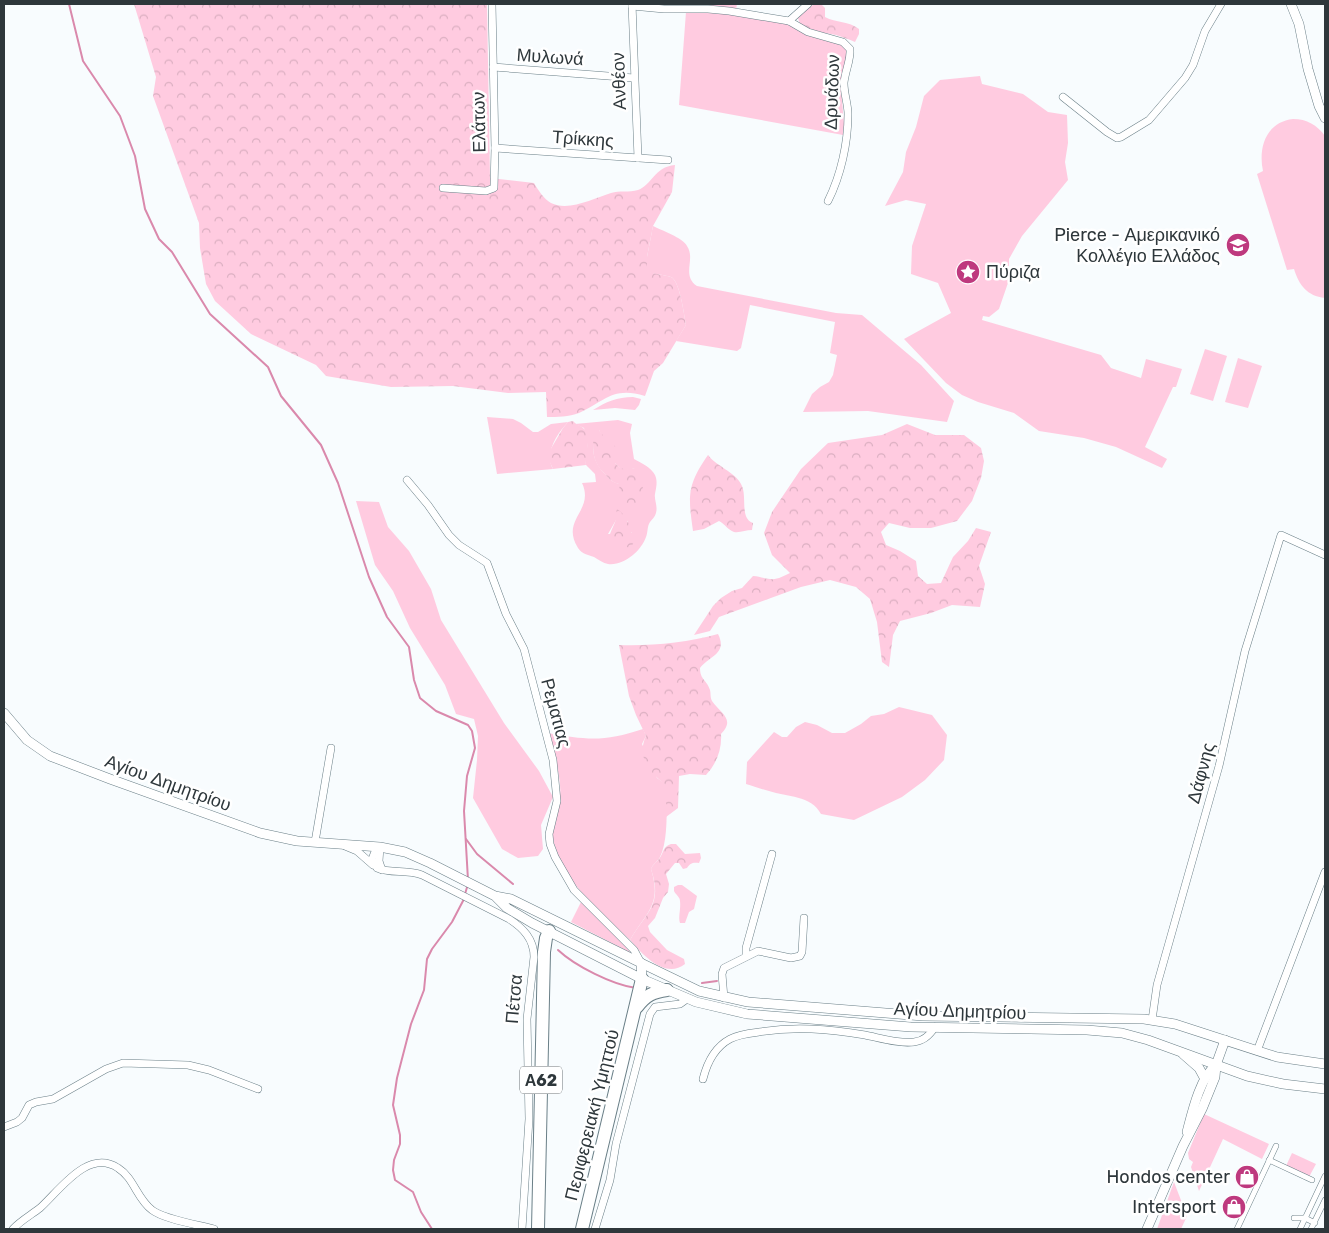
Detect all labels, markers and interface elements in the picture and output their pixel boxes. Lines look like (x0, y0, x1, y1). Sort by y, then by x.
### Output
street label: Μυλωνά (516, 44, 584, 70)
street label: Ανθέον (607, 52, 631, 110)
street label: Δρυάδων (820, 54, 844, 130)
street label: Ελάτων (467, 91, 491, 153)
street label: Τρίκκης (551, 126, 615, 152)
place label: Pierce - Αμερικανικό Κολλέγιο Ελλάδος (1054, 224, 1220, 267)
school or university icon: Pierce - Αμερικανικό Κολλέγιο Ελλάδος (1225, 232, 1251, 258)
place icon: Πύριζα (955, 259, 981, 285)
place label: Πύριζα (986, 261, 1040, 283)
street label: Ρεματιας (536, 676, 576, 750)
street label: Δάφνης (1182, 740, 1220, 806)
street label: Αγίου Δημητρίου (102, 750, 234, 816)
street label: Πέτσα (501, 973, 527, 1025)
street label: Αγίου Δημητρίου (893, 998, 1027, 1024)
street label: Περιφερειακή Υμηττού (560, 1027, 624, 1203)
road number: Α62 (520, 1066, 562, 1094)
shop icon: Hondos center (1234, 1164, 1260, 1190)
place label: Hondos center (1107, 1166, 1230, 1188)
shop icon: Intersport (1221, 1194, 1247, 1220)
place label: Intersport (1132, 1196, 1216, 1218)

